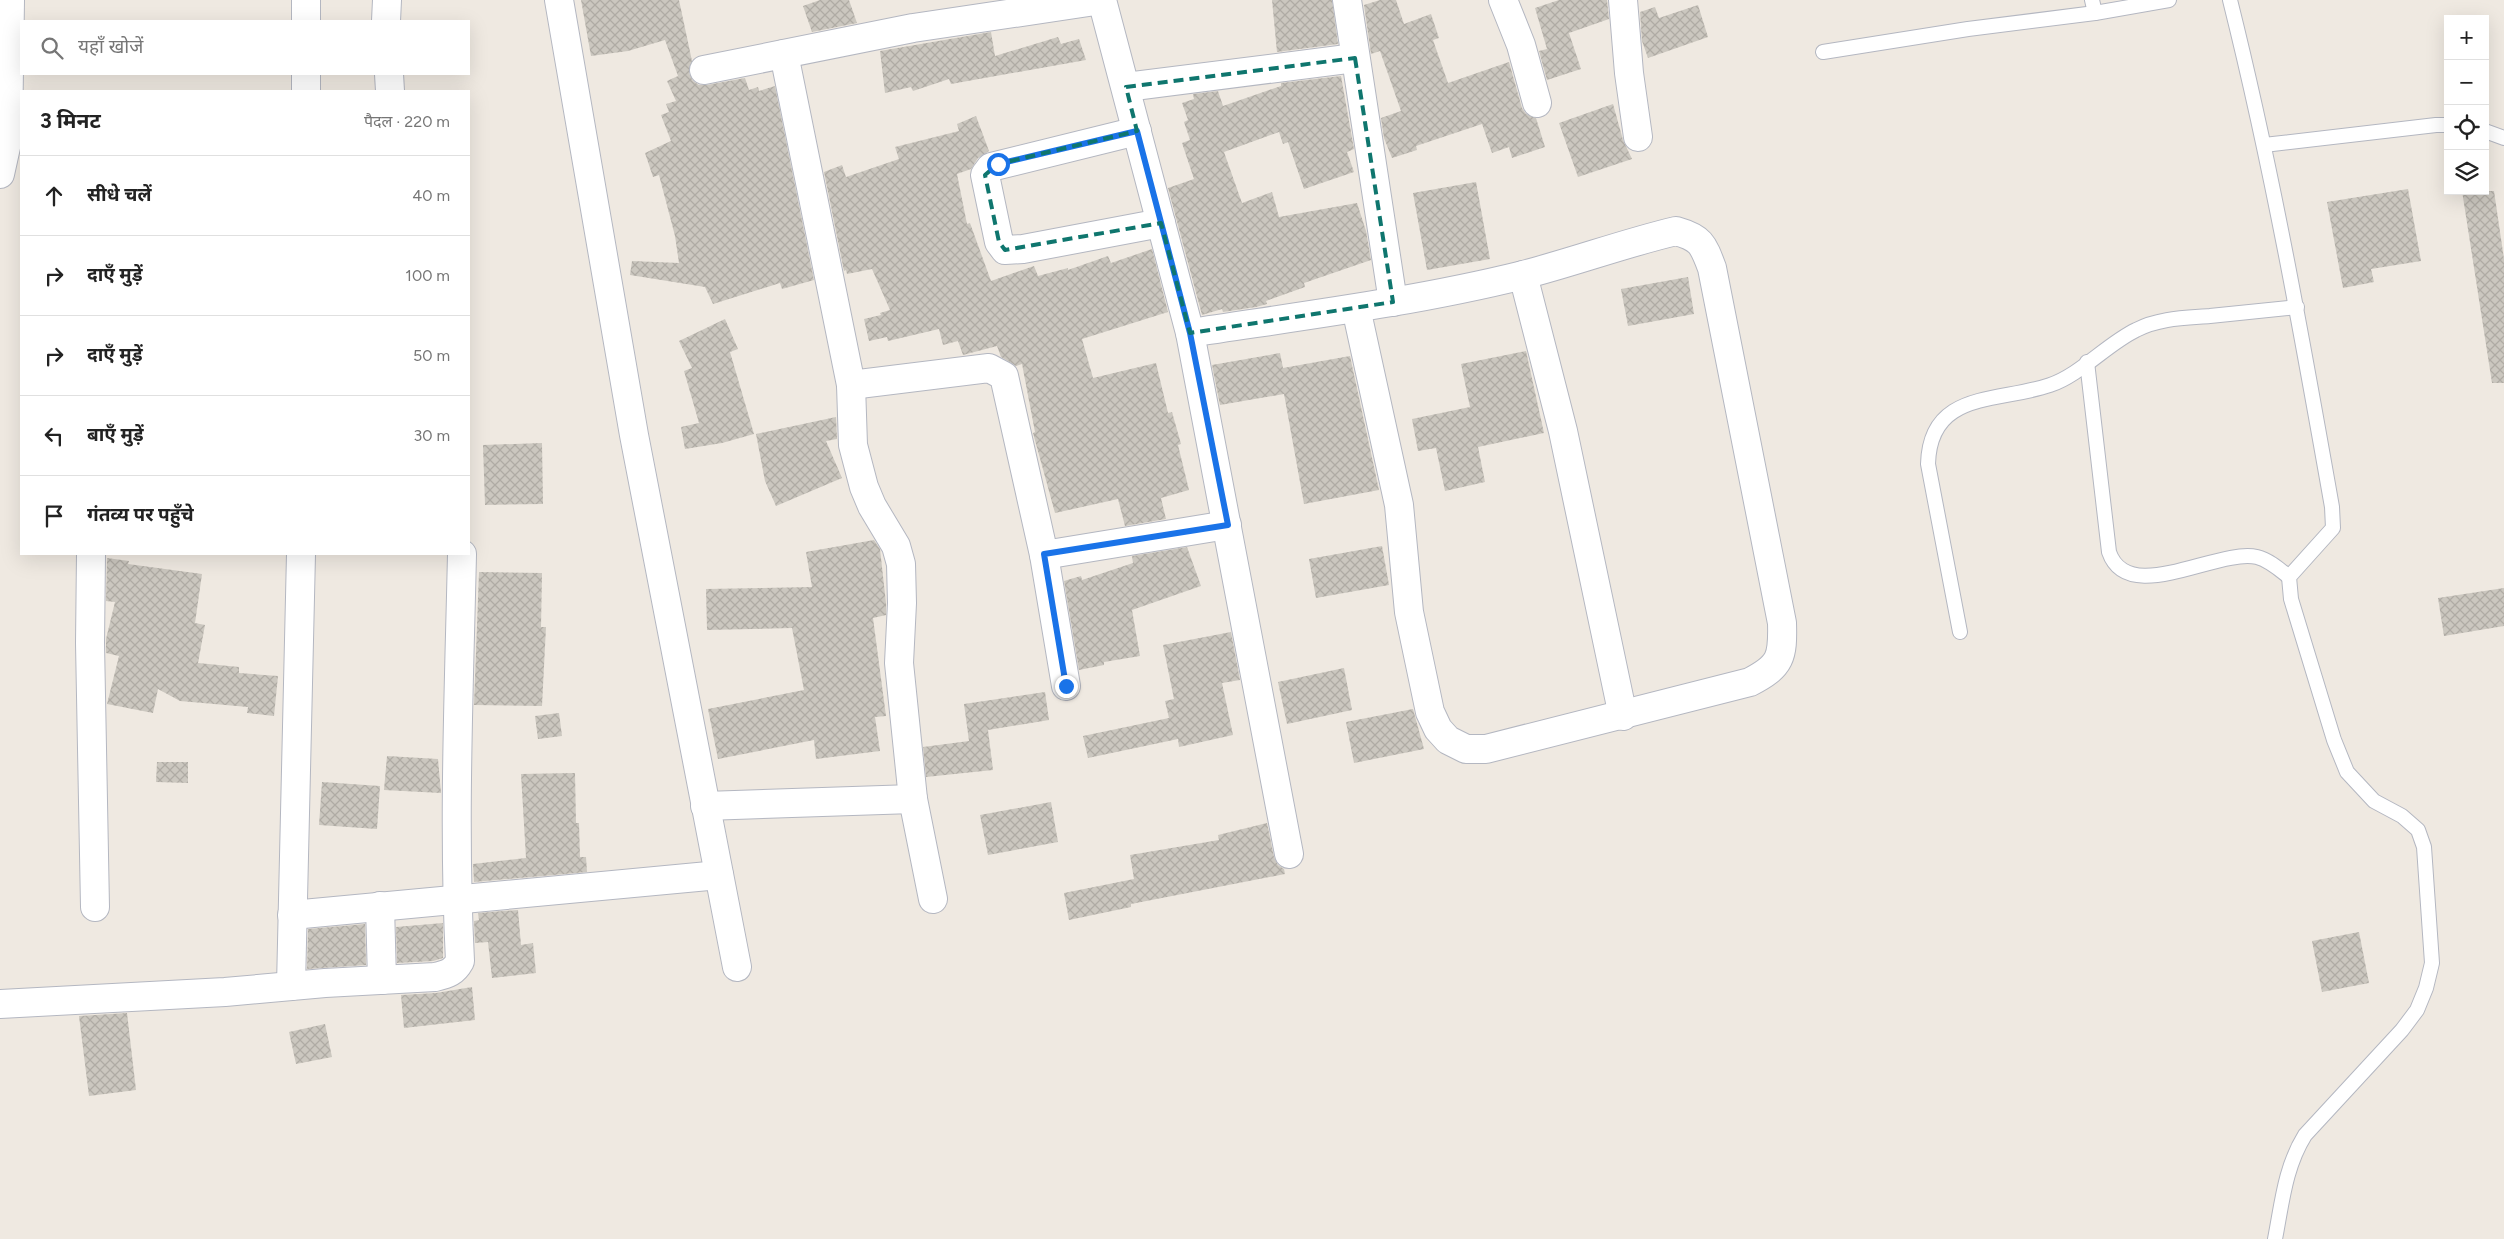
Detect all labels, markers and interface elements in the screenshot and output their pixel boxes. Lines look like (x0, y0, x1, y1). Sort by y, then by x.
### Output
map controls (2444, 15, 2489, 195)
button: + (2444, 15, 2489, 60)
search box (20, 20, 470, 75)
icon: search (38, 34, 66, 62)
text: यहाँ खोजें (78, 35, 143, 58)
button: − (2444, 60, 2489, 105)
button: locate (2444, 105, 2489, 150)
text: 3 मिनट (40, 108, 101, 133)
text: पैदल · 220 m (364, 112, 450, 131)
button: layers (2444, 150, 2489, 195)
route start (987, 153, 1010, 176)
icon: ahead (40, 182, 68, 210)
text: सीधे चलें (87, 183, 151, 206)
text: 40 m (412, 186, 450, 205)
icon: right (40, 262, 68, 290)
text: दाएँ मुड़ें (87, 263, 143, 286)
text: 100 m (405, 266, 450, 285)
icon: right (40, 342, 68, 370)
text: दाएँ मुड़ें (87, 343, 143, 366)
text: 50 m (413, 346, 450, 365)
icon: left (40, 422, 68, 450)
text: बाएँ मुड़ें (87, 423, 144, 446)
text: 30 m (413, 426, 450, 445)
icon: arrive (40, 502, 68, 530)
text: गंतव्य पर पहुँचे (87, 503, 194, 526)
route end (1055, 675, 1078, 698)

